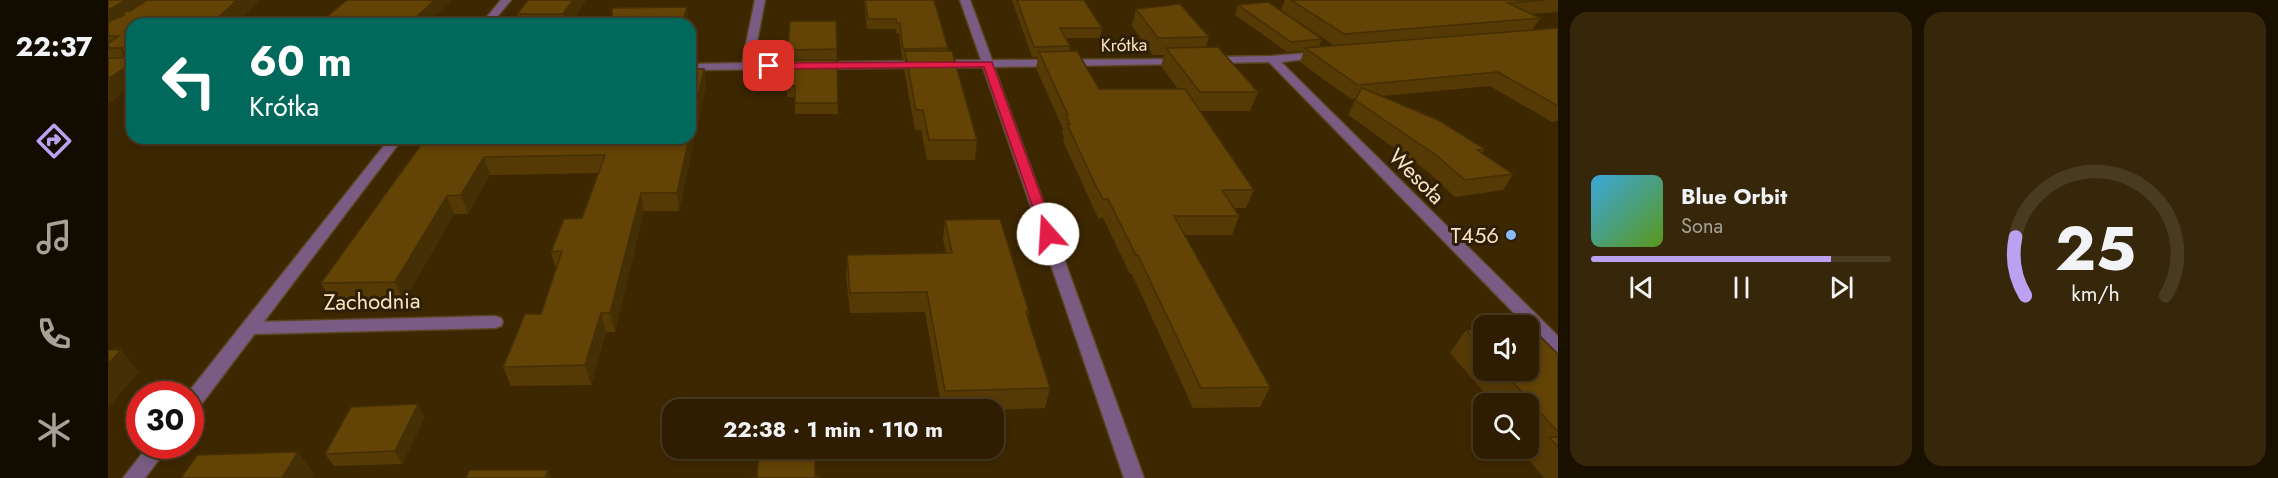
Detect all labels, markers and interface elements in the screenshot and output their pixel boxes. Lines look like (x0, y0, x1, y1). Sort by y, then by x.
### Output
text: 22:37 (16, 27, 92, 66)
text: 60 m (249, 31, 352, 92)
street label: Krótka (1100, 32, 1148, 58)
pin (743, 40, 794, 91)
icon: left (150, 42, 228, 120)
icon: arrive (752, 49, 785, 82)
text: Krótka (249, 87, 319, 126)
icon: directions (33, 120, 75, 162)
street label: Wesoła (1382, 141, 1452, 211)
text: Blue Orbit (1681, 180, 1787, 212)
position arrow (1016, 202, 1080, 266)
text: 25 (2054, 203, 2136, 293)
text: Sona (1681, 212, 1723, 241)
icon: music (33, 216, 75, 258)
place label: T456 (1451, 219, 1499, 251)
marker: T456 (1504, 228, 1518, 242)
icon: previous (1625, 271, 1658, 304)
icon: pause (1725, 271, 1758, 304)
icon: next (1825, 271, 1858, 304)
text: km/h (2071, 278, 2119, 309)
street label: Zachodnia (323, 284, 421, 318)
icon: phone (33, 313, 75, 355)
map controls (1473, 315, 1539, 459)
button: sound (1473, 315, 1539, 381)
speed limit sign: 30 (126, 381, 204, 459)
button: search (1473, 393, 1539, 459)
icon: climate (33, 409, 75, 451)
text: 22:38 · 1 min · 110 m (723, 413, 943, 445)

